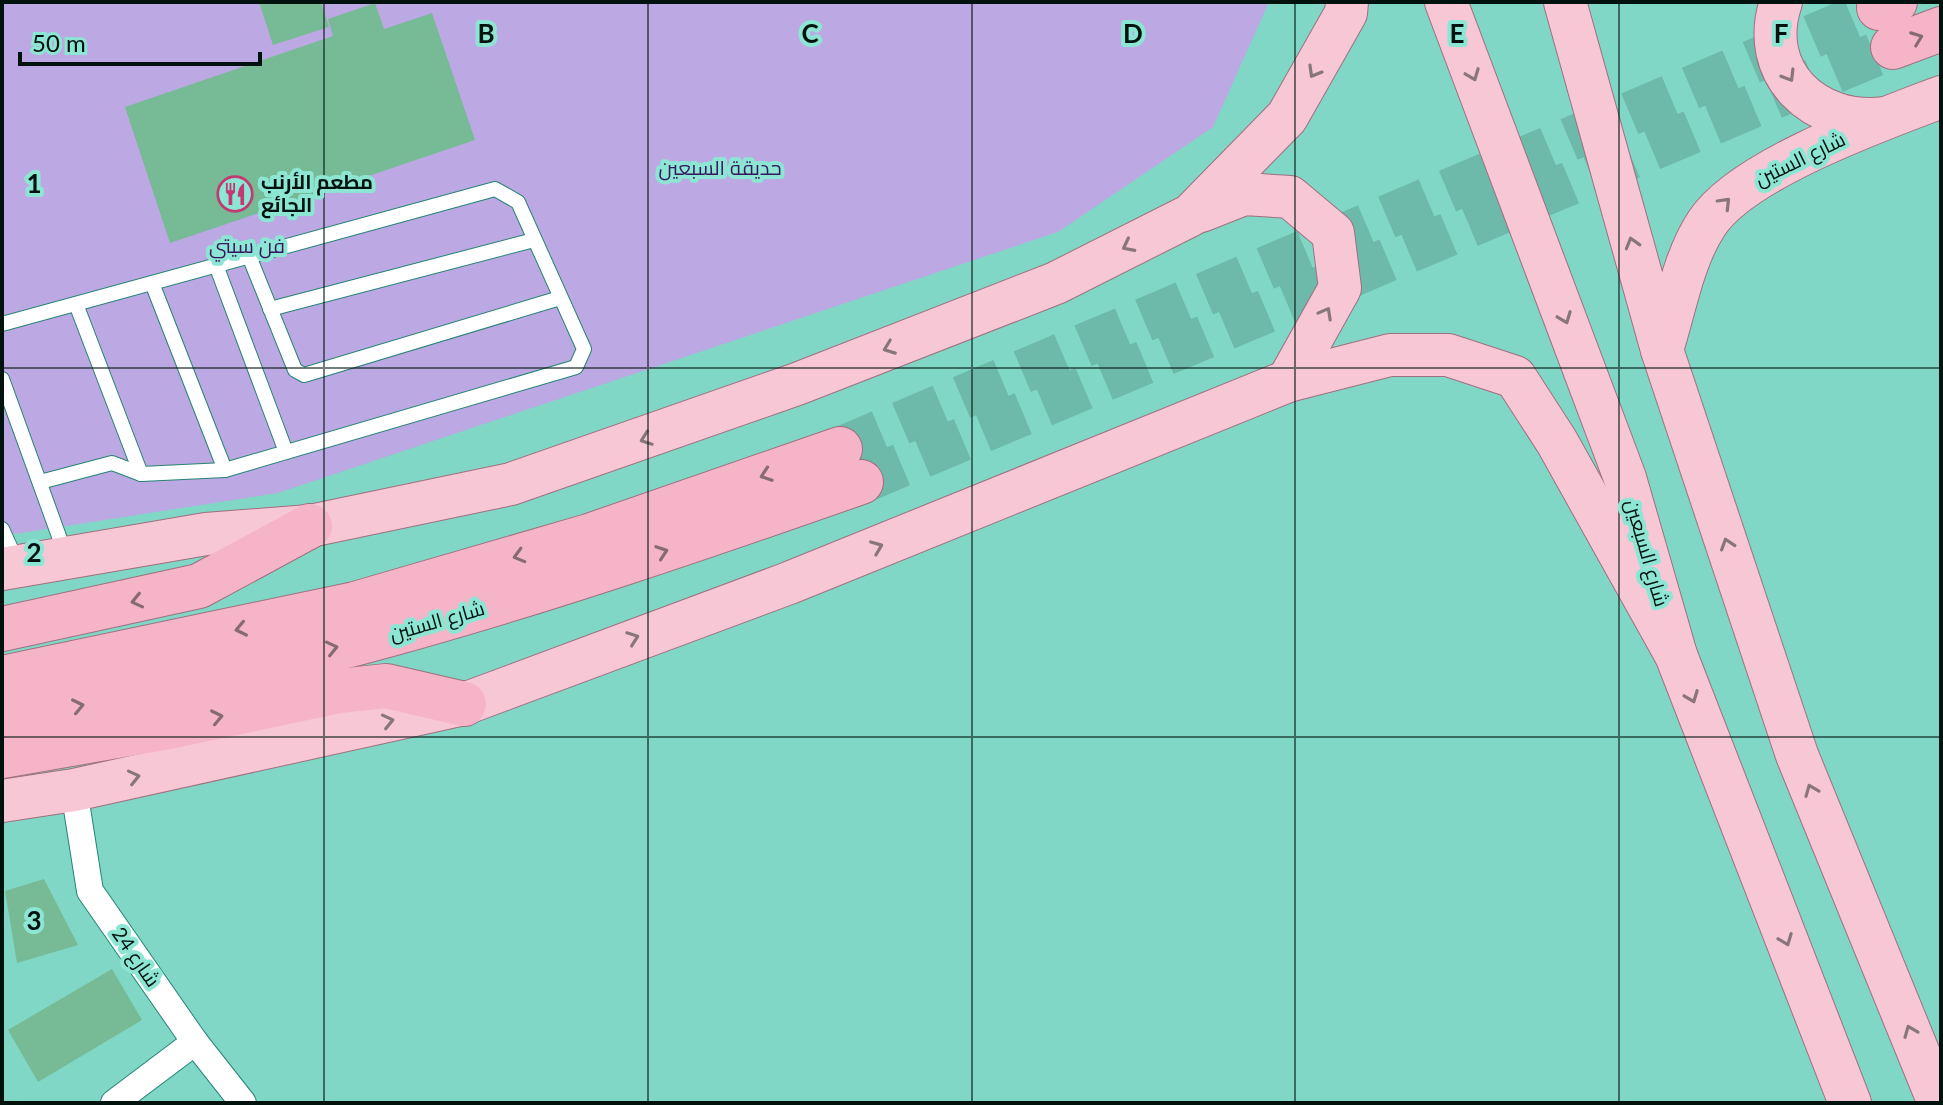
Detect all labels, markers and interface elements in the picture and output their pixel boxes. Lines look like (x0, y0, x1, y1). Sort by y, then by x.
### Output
scale bar (20, 16, 260, 66)
text: B (477, 17, 495, 49)
text: C (801, 17, 819, 49)
text: D (1123, 17, 1143, 49)
text: E (1450, 17, 1464, 49)
text: F (1774, 17, 1788, 49)
text: 50 m (32, 28, 86, 57)
one-way arrow (1909, 31, 1923, 48)
one-way arrow (1308, 63, 1324, 78)
one-way arrow (1463, 67, 1480, 81)
one-way arrow (1779, 67, 1795, 82)
street label: شارع الستين (1750, 126, 1850, 193)
park label: حديقة السبعين (658, 155, 782, 181)
text: 1 (26, 167, 42, 199)
place label: مطعم الأرنب الجائع (261, 169, 373, 219)
restaurant icon: مطعم الأرنب الجائع (216, 175, 254, 213)
one-way arrow (1715, 198, 1730, 212)
park label: فن سيتي (209, 233, 285, 262)
one-way arrow (1625, 236, 1642, 250)
one-way arrow (1122, 237, 1137, 252)
one-way arrow (1317, 307, 1332, 321)
one-way arrow (1555, 310, 1572, 324)
one-way arrow (883, 338, 897, 355)
one-way arrow (640, 429, 654, 446)
one-way arrow (760, 465, 774, 481)
street label: شارع السبعين (1618, 496, 1675, 610)
text: 2 (26, 536, 42, 568)
one-way arrow (1720, 538, 1736, 552)
one-way arrow (869, 540, 883, 557)
one-way arrow (654, 545, 668, 562)
one-way arrow (513, 547, 527, 564)
one-way arrow (131, 591, 144, 608)
street label: شارع الستين (386, 595, 488, 648)
one-way arrow (235, 620, 248, 637)
one-way arrow (626, 632, 640, 648)
one-way arrow (325, 641, 338, 658)
one-way arrow (1682, 689, 1699, 703)
one-way arrow (72, 698, 85, 715)
one-way arrow (209, 709, 223, 726)
one-way arrow (380, 713, 394, 730)
one-way arrow (126, 769, 140, 786)
one-way arrow (1804, 784, 1821, 798)
text: 3 (26, 904, 42, 936)
street label: شارع 24 (105, 922, 166, 993)
one-way arrow (1776, 932, 1793, 946)
one-way arrow (1903, 1025, 1919, 1039)

